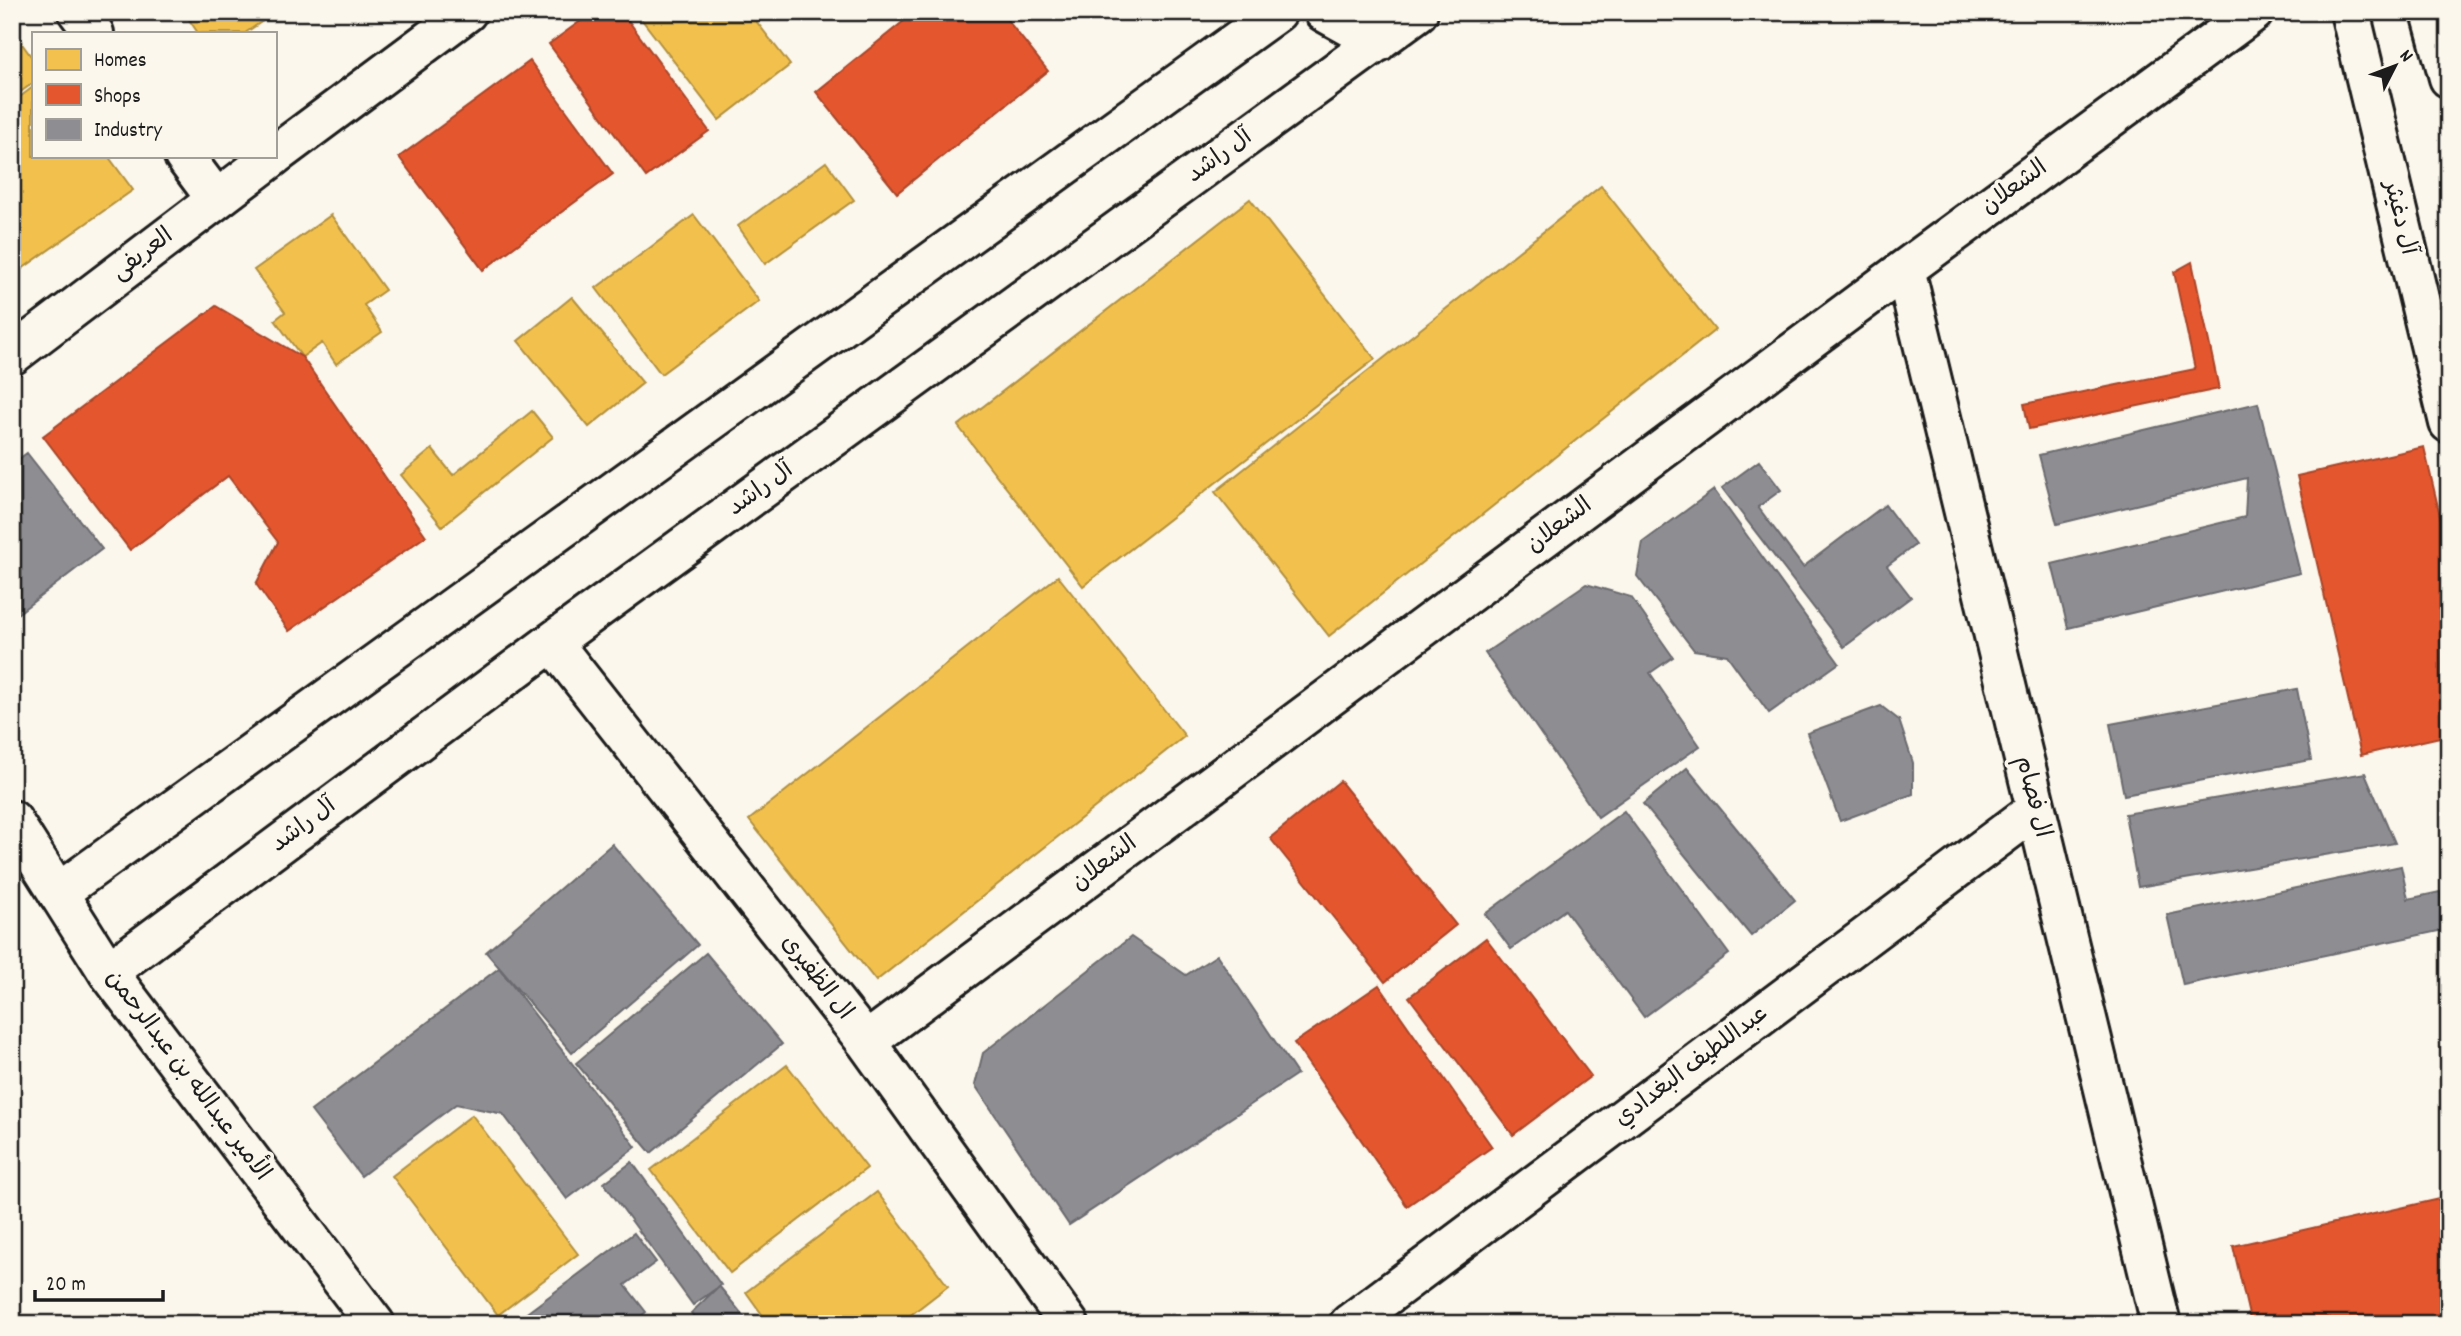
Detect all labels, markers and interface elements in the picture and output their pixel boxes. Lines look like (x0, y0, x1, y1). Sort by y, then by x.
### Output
legend (32, 32, 276, 158)
north arrow (2360, 32, 2430, 102)
text: N (2392, 44, 2418, 69)
text: Homes (94, 47, 147, 77)
text: Shops (94, 83, 141, 113)
text: Industry (94, 117, 162, 147)
street label: آل راشد (1180, 121, 1261, 193)
street label: الشعلان (1975, 152, 2055, 224)
street label: آل دغيثر (2373, 175, 2425, 260)
street label: العريفى (105, 220, 181, 290)
street label: آل راشد (721, 454, 802, 526)
street label: الشعلان (1520, 490, 1600, 562)
street label: ال فصام (2005, 753, 2059, 841)
street label: آل راشد (264, 789, 345, 862)
street label: الشعلان (1065, 828, 1145, 900)
street label: ال الظفيرى (772, 928, 860, 1028)
street label: الأمير عبدالله بن عبدالرحمن (96, 961, 280, 1189)
street label: عبداللطيف البغدادي (1608, 998, 1776, 1136)
scale bar (35, 1259, 163, 1303)
text: 20 m (46, 1271, 86, 1301)

